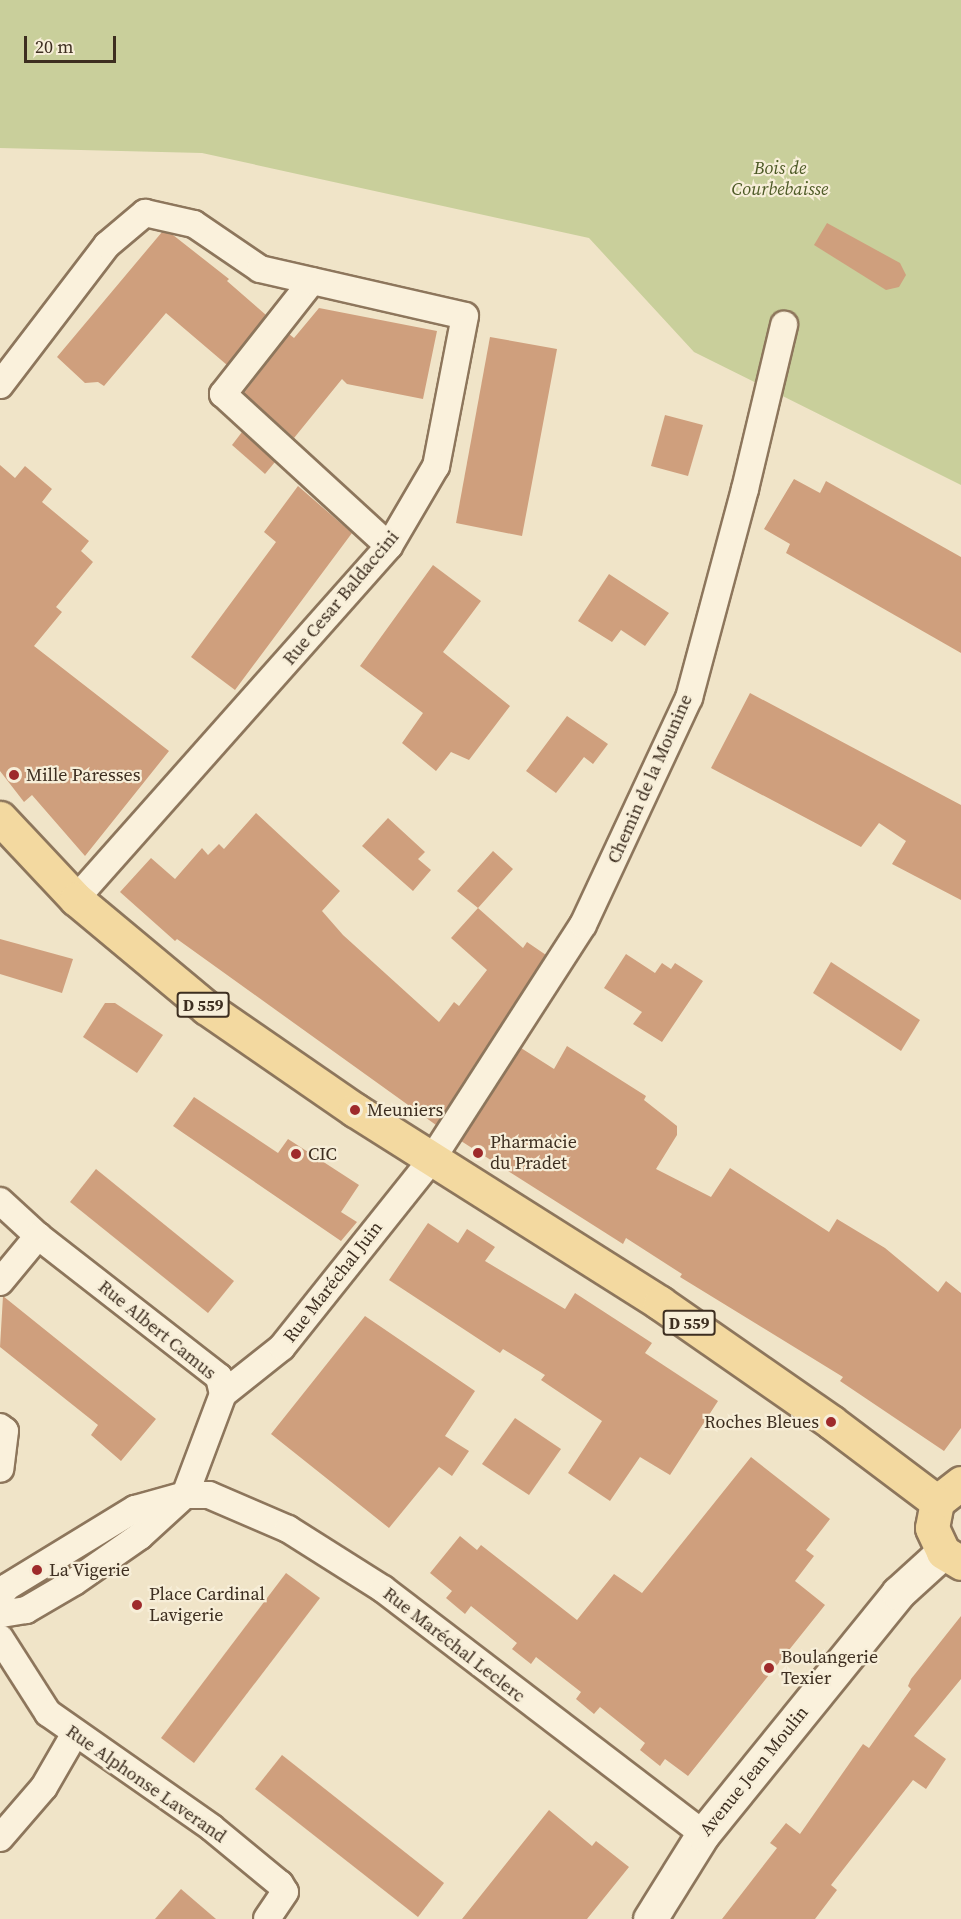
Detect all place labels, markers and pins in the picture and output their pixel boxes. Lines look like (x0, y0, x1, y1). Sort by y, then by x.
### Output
place label: Mille Paresses (26, 764, 141, 786)
marker: Mille Paresses (7, 768, 21, 782)
place label: Meuniers (367, 1099, 443, 1121)
marker: Meuniers (348, 1103, 362, 1117)
place label: Pharmacie du Pradet (490, 1132, 577, 1174)
place label: CIC (308, 1143, 337, 1165)
marker: Pharmacie du Pradet (471, 1146, 485, 1160)
marker: CIC (289, 1147, 303, 1161)
place label: Roches Bleues (704, 1411, 819, 1433)
marker: Roches Bleues (824, 1415, 838, 1429)
place label: La Vigerie (49, 1559, 131, 1581)
marker: La Vigerie (30, 1563, 44, 1577)
place label: Place Cardinal Lavigerie (149, 1584, 265, 1626)
marker: Place Cardinal Lavigerie (130, 1598, 144, 1612)
place label: Boulangerie Texier (781, 1647, 878, 1690)
marker: Boulangerie Texier (762, 1661, 776, 1675)

